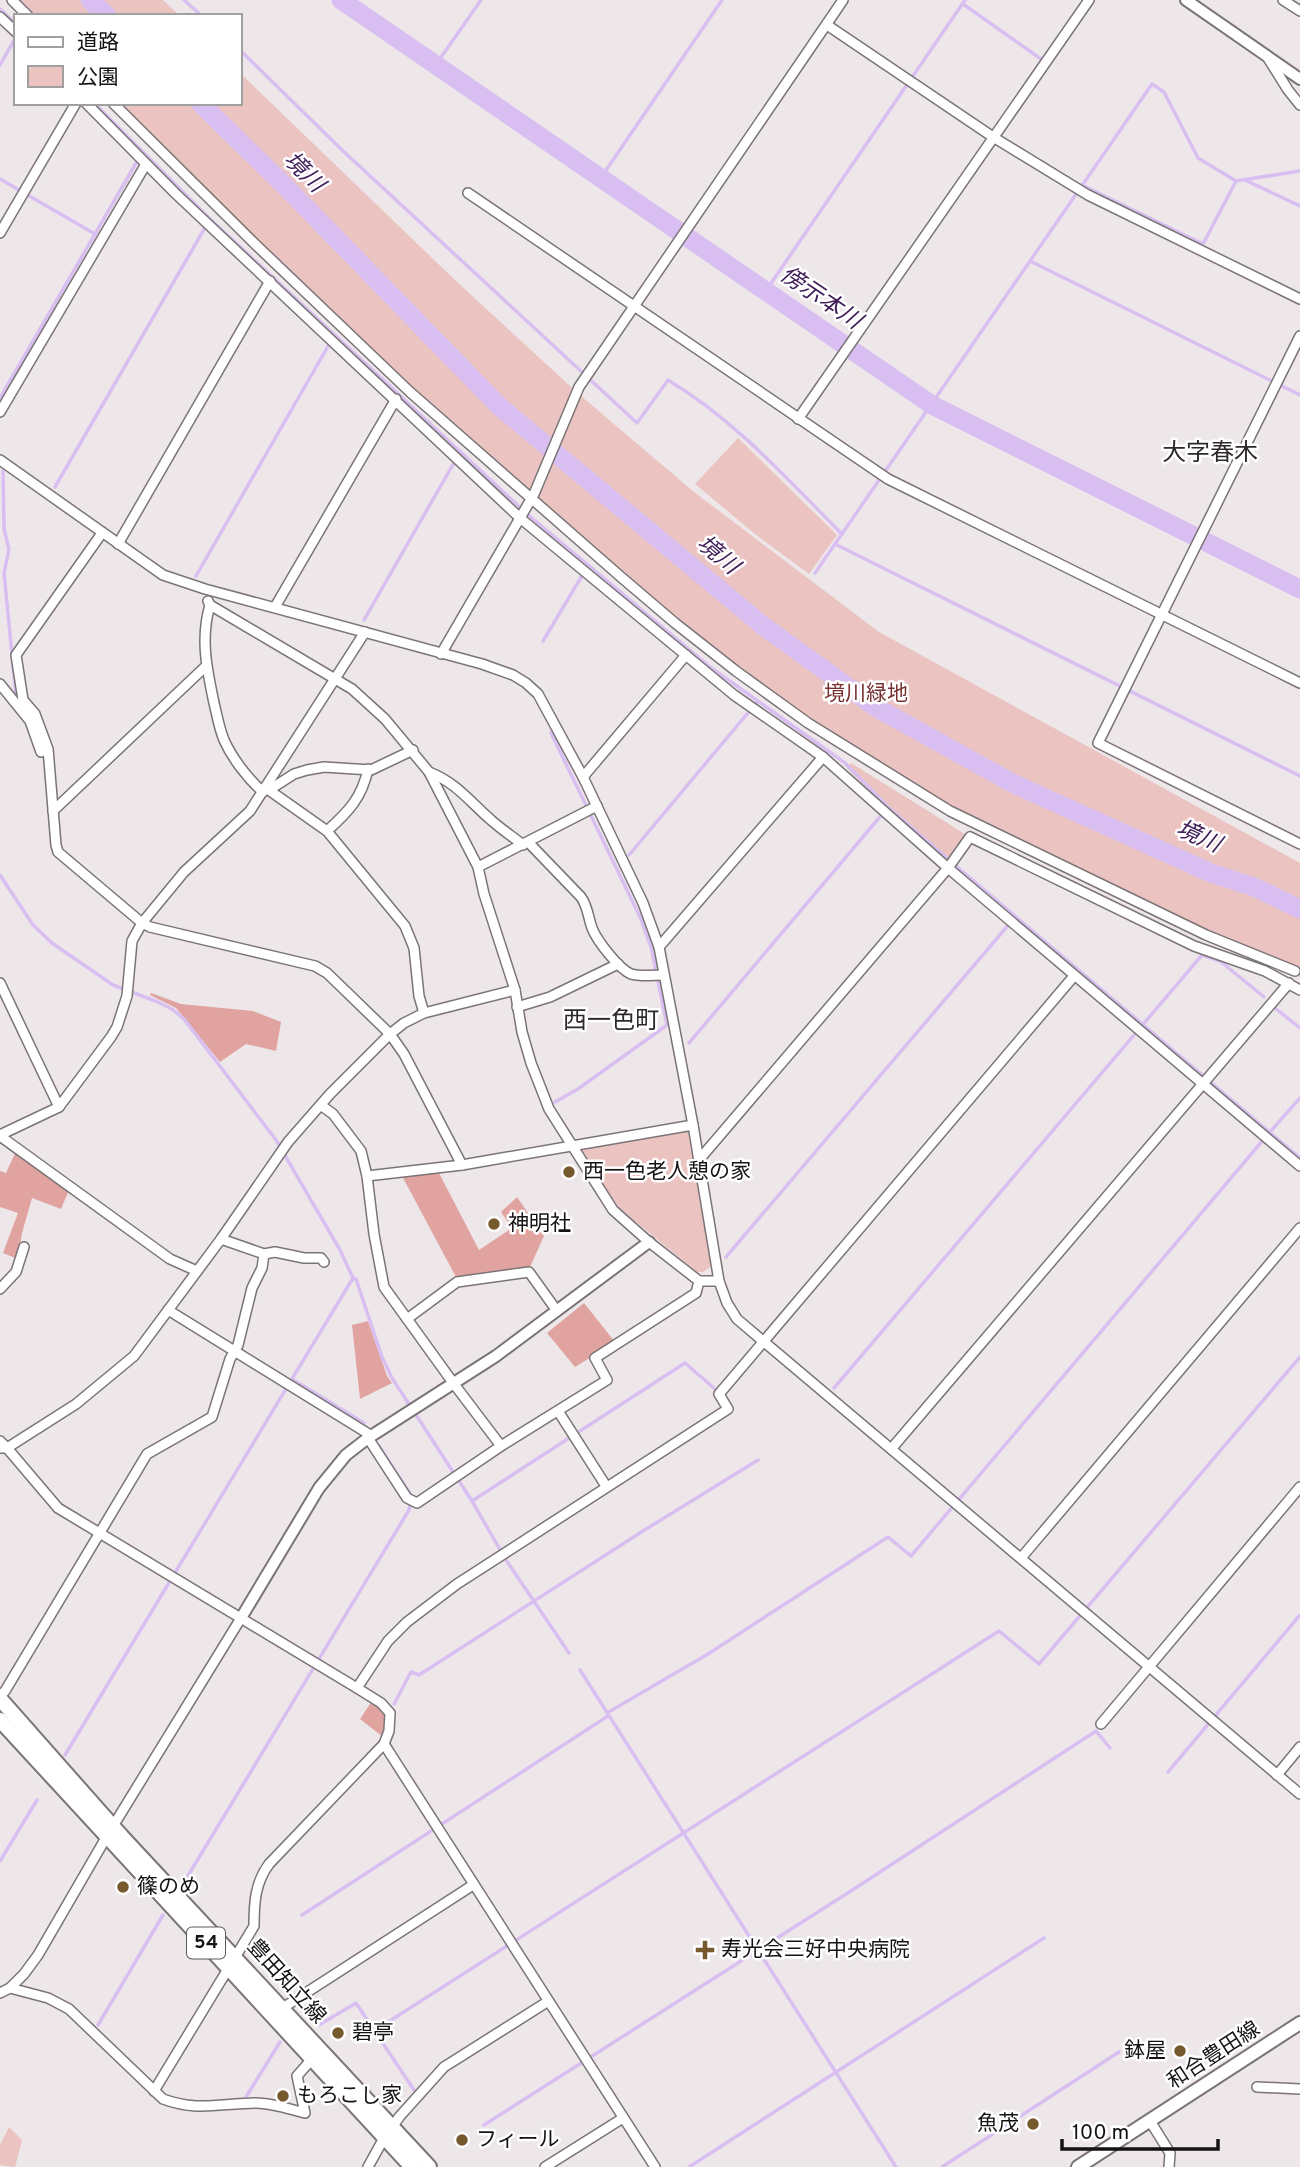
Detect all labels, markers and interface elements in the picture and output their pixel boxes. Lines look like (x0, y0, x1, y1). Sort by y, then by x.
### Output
legend (14, 14, 242, 105)
text: 道路 (77, 30, 119, 57)
text: 公園 (77, 65, 119, 92)
water label: 境川 (276, 146, 332, 202)
water label: 傍示本川 (774, 261, 869, 338)
district label: 大字春木 (1162, 439, 1258, 469)
water label: 境川 (690, 530, 746, 584)
park label: 境川緑地 (824, 681, 908, 708)
water label: 境川 (1171, 815, 1228, 862)
district label: 西一色町 (563, 1007, 659, 1037)
place label: 西一色老人憩の家 (583, 1159, 751, 1186)
marker: 西一色老人憩の家 (561, 1164, 577, 1180)
place label: 神明社 (508, 1211, 571, 1238)
marker: 神明社 (486, 1216, 502, 1232)
place label: 篠のめ (137, 1874, 200, 1901)
marker: 篠のめ (115, 1879, 131, 1895)
road number: 54 (187, 1927, 225, 1958)
street label: 豊田知立線 (241, 1934, 331, 2030)
place label: 寿光会三好中央病院 (721, 1937, 910, 1964)
marker: 寿光会三好中央病院 (695, 1940, 715, 1960)
street label: 和合豊田線 (1163, 2016, 1265, 2096)
place label: 碧亭 (352, 2020, 394, 2047)
marker: 碧亭 (330, 2025, 346, 2041)
place label: 鉢屋 (1124, 2038, 1166, 2065)
marker: 鉢屋 (1172, 2043, 1188, 2059)
place label: もろこし家 (297, 2083, 402, 2110)
marker: もろこし家 (275, 2088, 291, 2104)
scale bar (1062, 2108, 1218, 2152)
place label: 魚茂 (977, 2111, 1019, 2138)
marker: 魚茂 (1025, 2116, 1041, 2132)
text: 100 m (1072, 2120, 1129, 2147)
place label: フィール (476, 2127, 560, 2154)
marker: フィール (454, 2132, 470, 2148)

